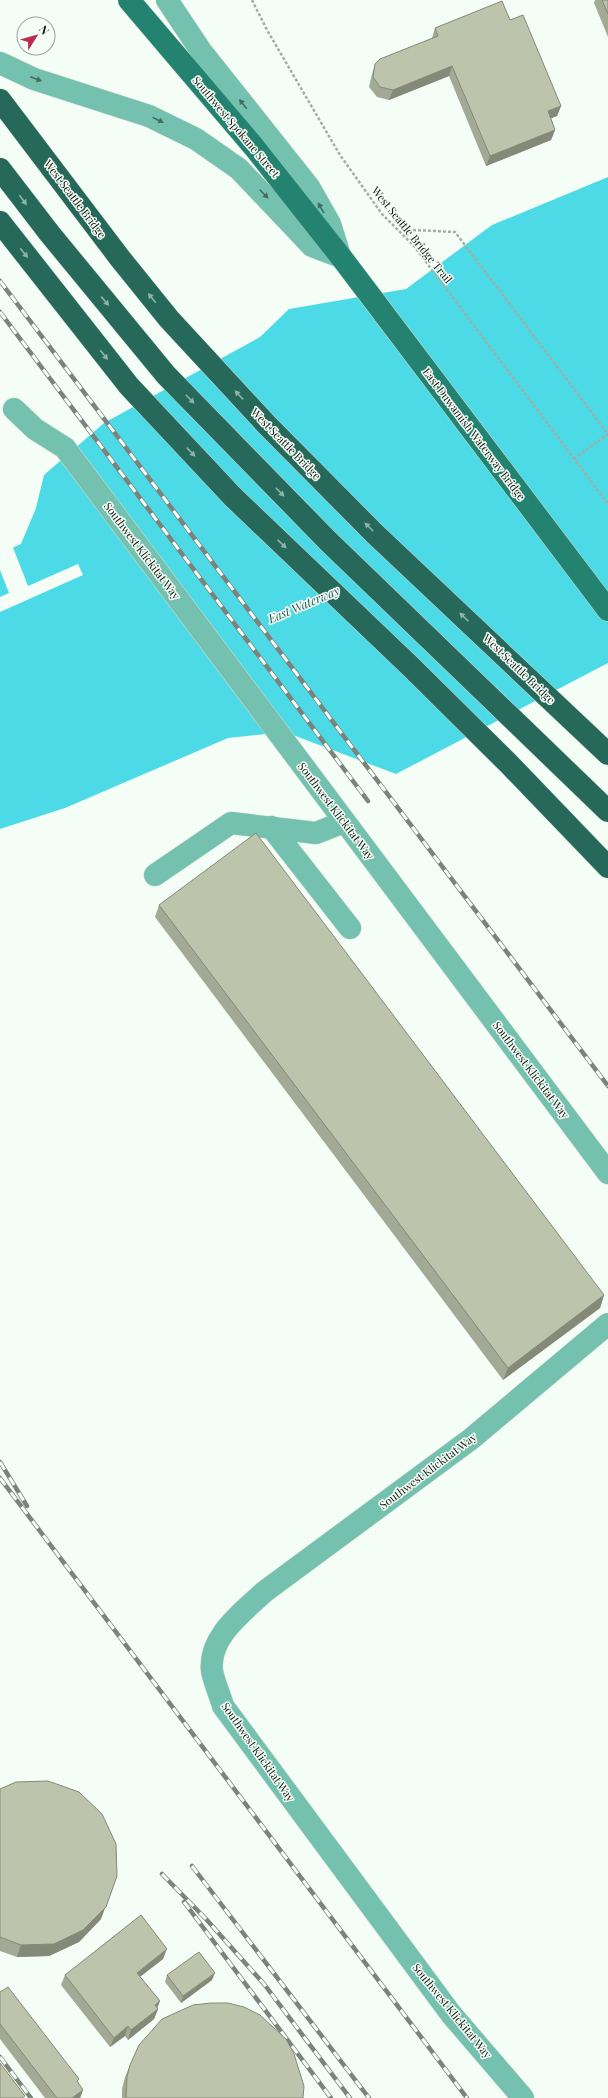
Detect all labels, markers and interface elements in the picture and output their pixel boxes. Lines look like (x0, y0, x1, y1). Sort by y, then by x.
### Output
north arrow (16, 16, 56, 56)
text: N (36, 22, 53, 37)
street label: Southwest Spokane Street (189, 73, 283, 181)
one-way arrow (30, 76, 42, 82)
one-way arrow (239, 99, 248, 110)
one-way arrow (153, 117, 164, 124)
street label: West Seattle Bridge (40, 156, 110, 241)
street label: West Seattle Bridge Trail (368, 182, 456, 286)
one-way arrow (259, 189, 269, 199)
one-way arrow (19, 194, 28, 205)
one-way arrow (318, 202, 325, 214)
one-way arrow (19, 248, 27, 258)
one-way arrow (148, 293, 156, 304)
one-way arrow (100, 296, 109, 306)
one-way arrow (100, 349, 109, 360)
street label: East Duwamish Waterway Bridge (420, 364, 529, 503)
one-way arrow (234, 390, 244, 400)
one-way arrow (185, 394, 195, 404)
street label: West Seattle Bridge (247, 404, 325, 483)
one-way arrow (186, 447, 195, 457)
one-way arrow (276, 487, 285, 497)
street label: Southwest Klickitat Way (101, 499, 184, 603)
one-way arrow (364, 523, 374, 532)
one-way arrow (277, 539, 287, 549)
water label: East Waterway (264, 582, 342, 627)
one-way arrow (459, 612, 469, 622)
street label: West Seattle Bridge (479, 630, 559, 707)
street label: Southwest Klickitat Way (295, 759, 378, 863)
street label: Southwest Klickitat Way (490, 1018, 573, 1122)
street label: Southwest Klickitat Way (376, 1429, 480, 1512)
street label: Southwest Klickitat Way (218, 1699, 299, 1805)
street label: Southwest Klickitat Way (409, 1960, 496, 2062)

